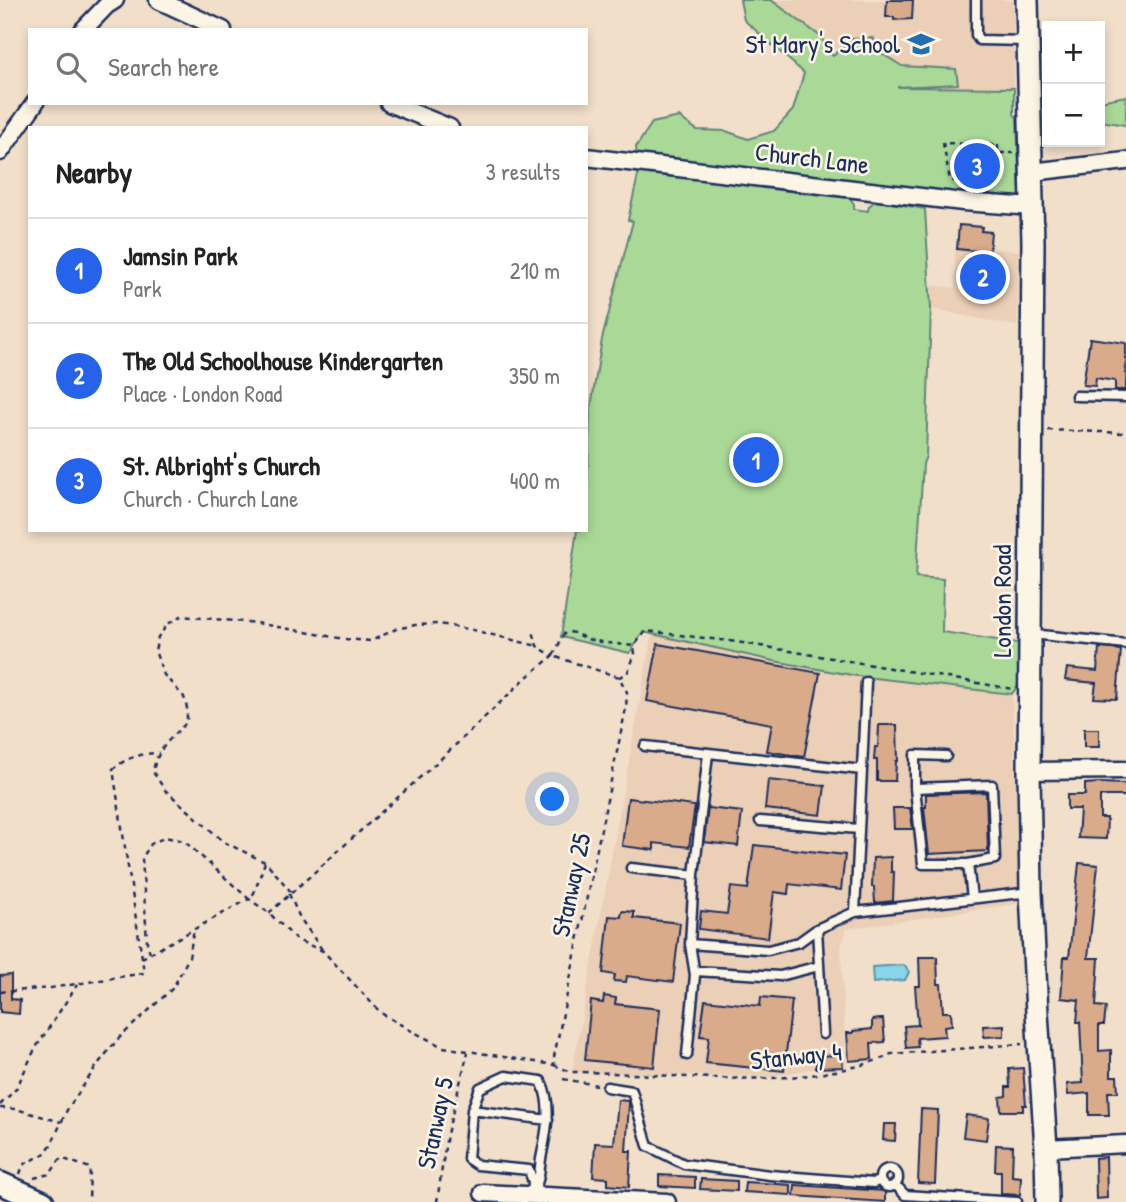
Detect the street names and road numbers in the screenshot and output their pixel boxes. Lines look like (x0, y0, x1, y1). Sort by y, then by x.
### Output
street label: Church Lane (753, 133, 871, 182)
street label: London Road (984, 545, 1019, 657)
street label: Stanway 25 (542, 830, 599, 940)
street label: Stanway 4 (748, 1033, 843, 1078)
street label: Stanway 5 (408, 1074, 461, 1172)

